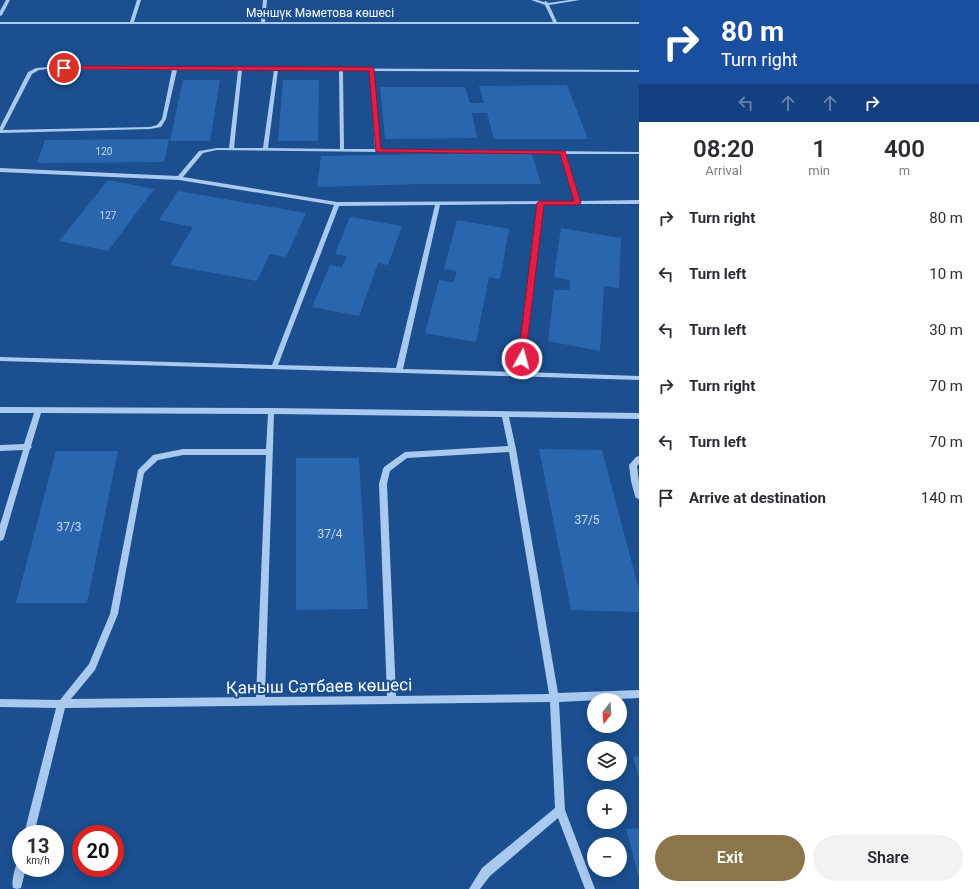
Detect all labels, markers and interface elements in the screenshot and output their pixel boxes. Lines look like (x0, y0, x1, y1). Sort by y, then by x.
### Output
street label: Мәншүк Мәметова көшесі (246, 6, 394, 20)
text: 80 m (721, 15, 784, 48)
icon: right (655, 16, 707, 68)
text: Turn right (721, 49, 798, 70)
pin (47, 51, 81, 85)
icon: arrive (53, 57, 75, 79)
icon: left (735, 92, 757, 114)
icon: ahead (777, 92, 799, 114)
icon: ahead (819, 92, 841, 114)
icon: right (861, 92, 883, 114)
text: 08:20 (693, 135, 754, 163)
text: 1 (812, 135, 826, 163)
text: 400 (884, 135, 925, 163)
house number: 120 (96, 146, 113, 157)
text: Arrival (705, 163, 742, 178)
text: min (808, 163, 830, 178)
text: m (899, 163, 910, 178)
icon: right (655, 207, 677, 229)
text: Turn right (689, 209, 755, 227)
text: 80 m (929, 209, 963, 227)
house number: 127 (100, 210, 117, 221)
icon: left (655, 263, 677, 285)
text: Turn left (689, 265, 746, 283)
text: 10 m (929, 265, 963, 283)
icon: left (655, 319, 677, 341)
text: Turn left (689, 321, 746, 339)
text: 30 m (929, 321, 963, 339)
position arrow (501, 338, 543, 380)
icon: right (655, 375, 677, 397)
text: Turn right (689, 377, 755, 395)
text: 70 m (929, 377, 963, 395)
icon: left (655, 431, 677, 453)
text: Turn left (689, 433, 746, 451)
text: 70 m (929, 433, 963, 451)
icon: arrive (655, 487, 677, 509)
text: Arrive at destination (689, 489, 826, 507)
text: 140 m (921, 489, 963, 507)
house number: 37/5 (574, 513, 600, 527)
house number: 37/3 (56, 520, 82, 534)
house number: 37/4 (317, 527, 343, 541)
street label: Қаныш Сәтбаев көшесі (226, 674, 412, 698)
north arrow (587, 693, 627, 733)
map controls (587, 693, 627, 877)
button: layers (587, 741, 627, 781)
button: + (587, 789, 627, 829)
speed limit sign: 20 (72, 825, 124, 877)
text: 13 (27, 834, 49, 858)
button: Exit (655, 835, 805, 881)
button: Share (813, 835, 963, 881)
button: − (587, 837, 627, 877)
text: km/h (26, 855, 50, 866)

